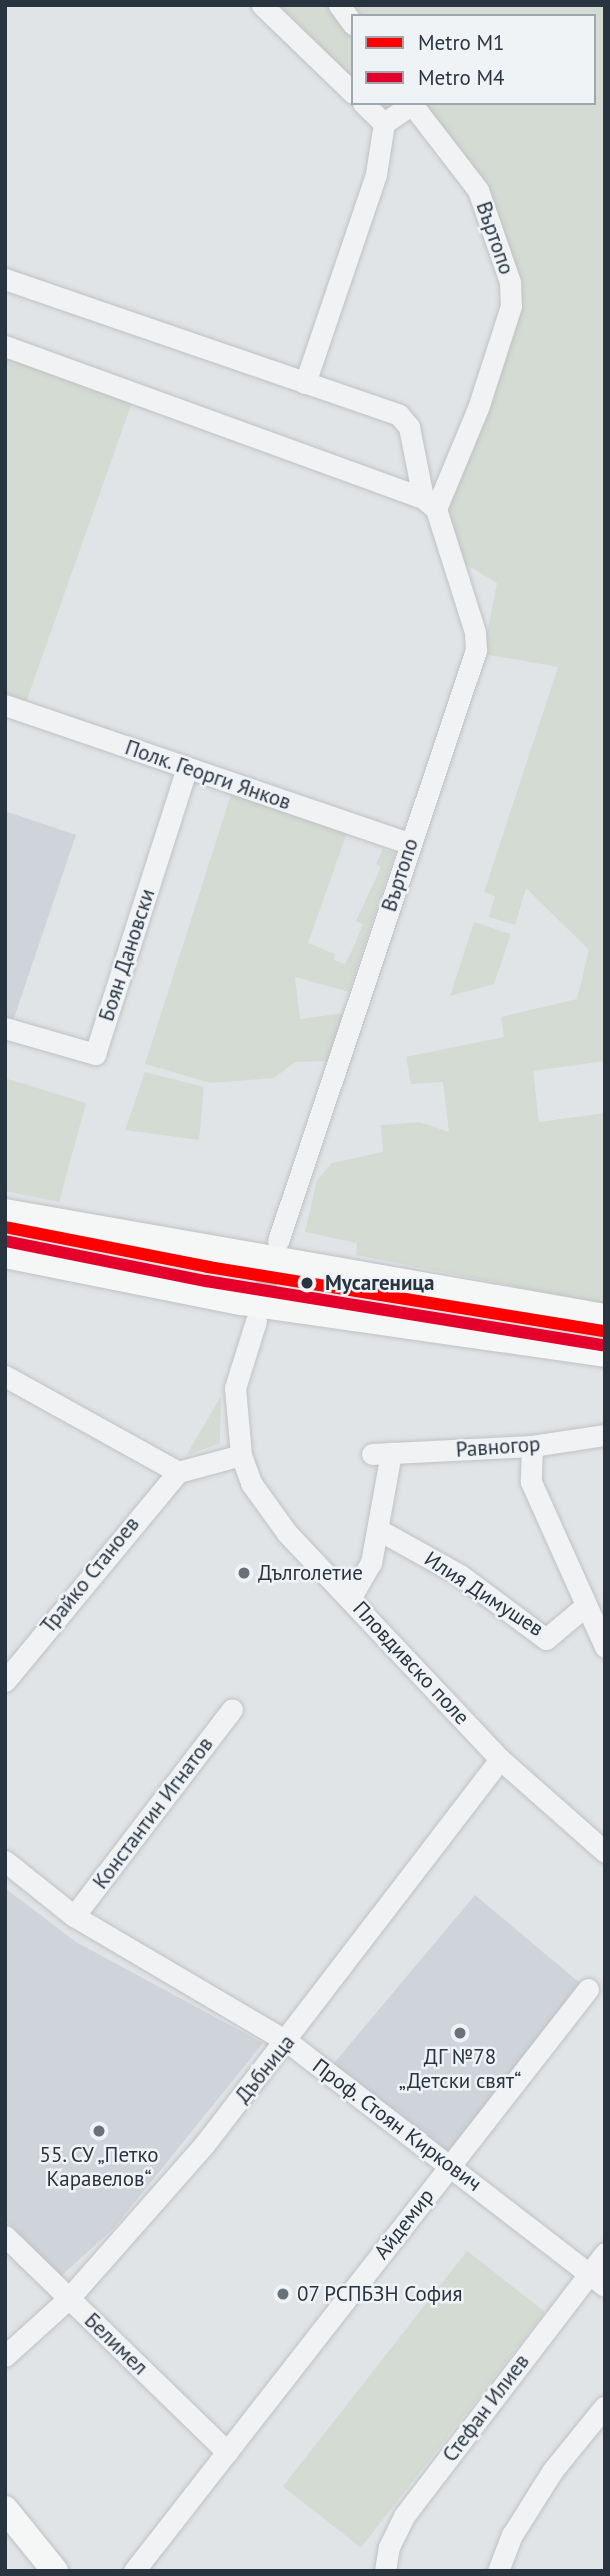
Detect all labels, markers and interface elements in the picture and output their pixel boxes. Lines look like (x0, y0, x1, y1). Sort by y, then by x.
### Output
legend (351, 14, 596, 105)
text: Metro M1 (418, 29, 504, 56)
text: Metro M4 (418, 64, 504, 91)
street label: Въртопо (471, 198, 519, 278)
street label: Полк. Георги Янков (121, 735, 295, 815)
street label: Въртопо (376, 835, 424, 915)
street label: Боян Дановски (94, 885, 160, 1025)
place label: Мусагеница (325, 1270, 434, 1296)
marker: Мусагеница (295, 1271, 319, 1295)
street label: Равногор (455, 1431, 541, 1463)
street label: Трайко Станоев (35, 1512, 145, 1638)
street label: Илия Димушев (420, 1546, 548, 1642)
place label: Дълголетие (258, 1560, 363, 1586)
marker: Дълголетие (236, 1565, 252, 1581)
street label: Пловдивско поле (348, 1596, 474, 1730)
street label: Константин Игнатов (88, 1732, 218, 1894)
marker: ДГ №78 „Детски свят“ (452, 2025, 468, 2041)
street label: Дъбница (230, 2030, 300, 2108)
place label: ДГ №78 „Детски свят“ (399, 2044, 521, 2094)
street label: Проф. Стоян Киркович (307, 2053, 487, 2197)
marker: 55. СУ „Петко Каравелов“ (91, 2123, 107, 2139)
place label: 55. СУ „Петко Каравелов“ (38, 2142, 160, 2192)
street label: Айдемир (369, 2184, 439, 2264)
place label: 07 РСПБЗН София (297, 2281, 464, 2307)
marker: 07 РСПБЗН София (275, 2286, 291, 2302)
street label: Белимел (79, 2308, 153, 2380)
street label: Стефан Илиев (437, 2349, 535, 2467)

